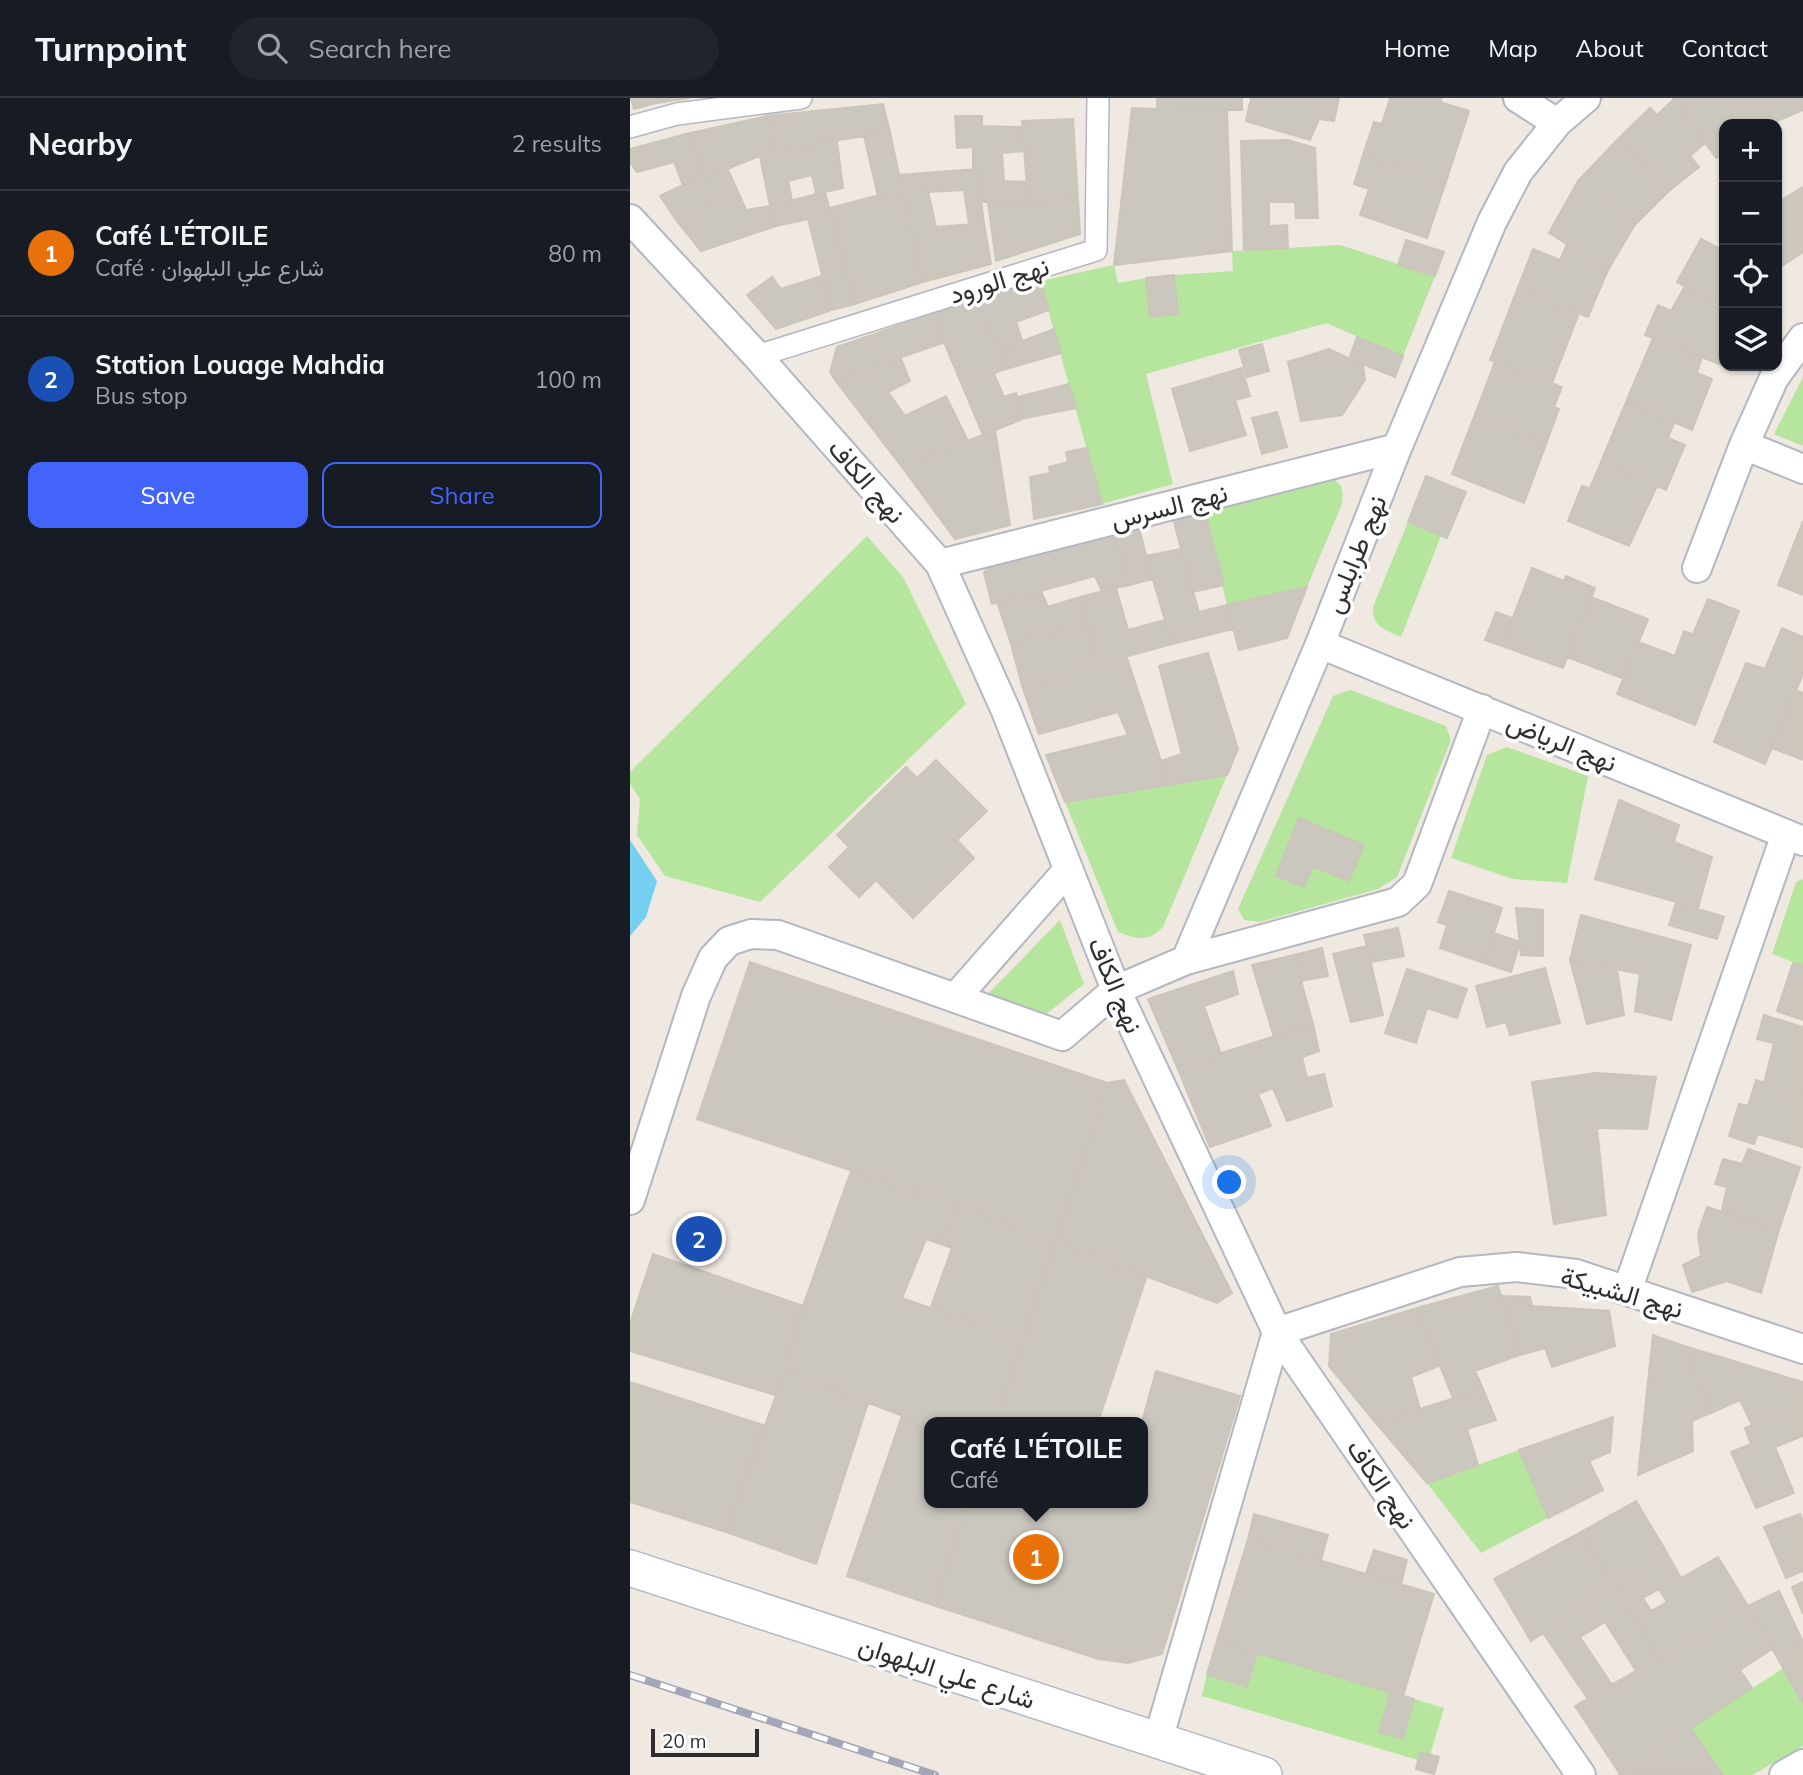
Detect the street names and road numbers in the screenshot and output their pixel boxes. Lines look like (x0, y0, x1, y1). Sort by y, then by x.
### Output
street label: نهج الورود (945, 249, 1053, 313)
street label: نهج الكاف (820, 432, 913, 531)
street label: نهج السرس (1107, 476, 1231, 538)
street label: نهج طرابلس (1316, 490, 1395, 619)
street label: نهج الرياض (1501, 705, 1622, 781)
street label: نهج الكاف (1079, 932, 1151, 1039)
street label: نهج الشبيكة (1556, 1259, 1687, 1327)
street label: نهج الكاف (1338, 1433, 1424, 1536)
street label: شارع علي البلهوان (853, 1628, 1039, 1721)

